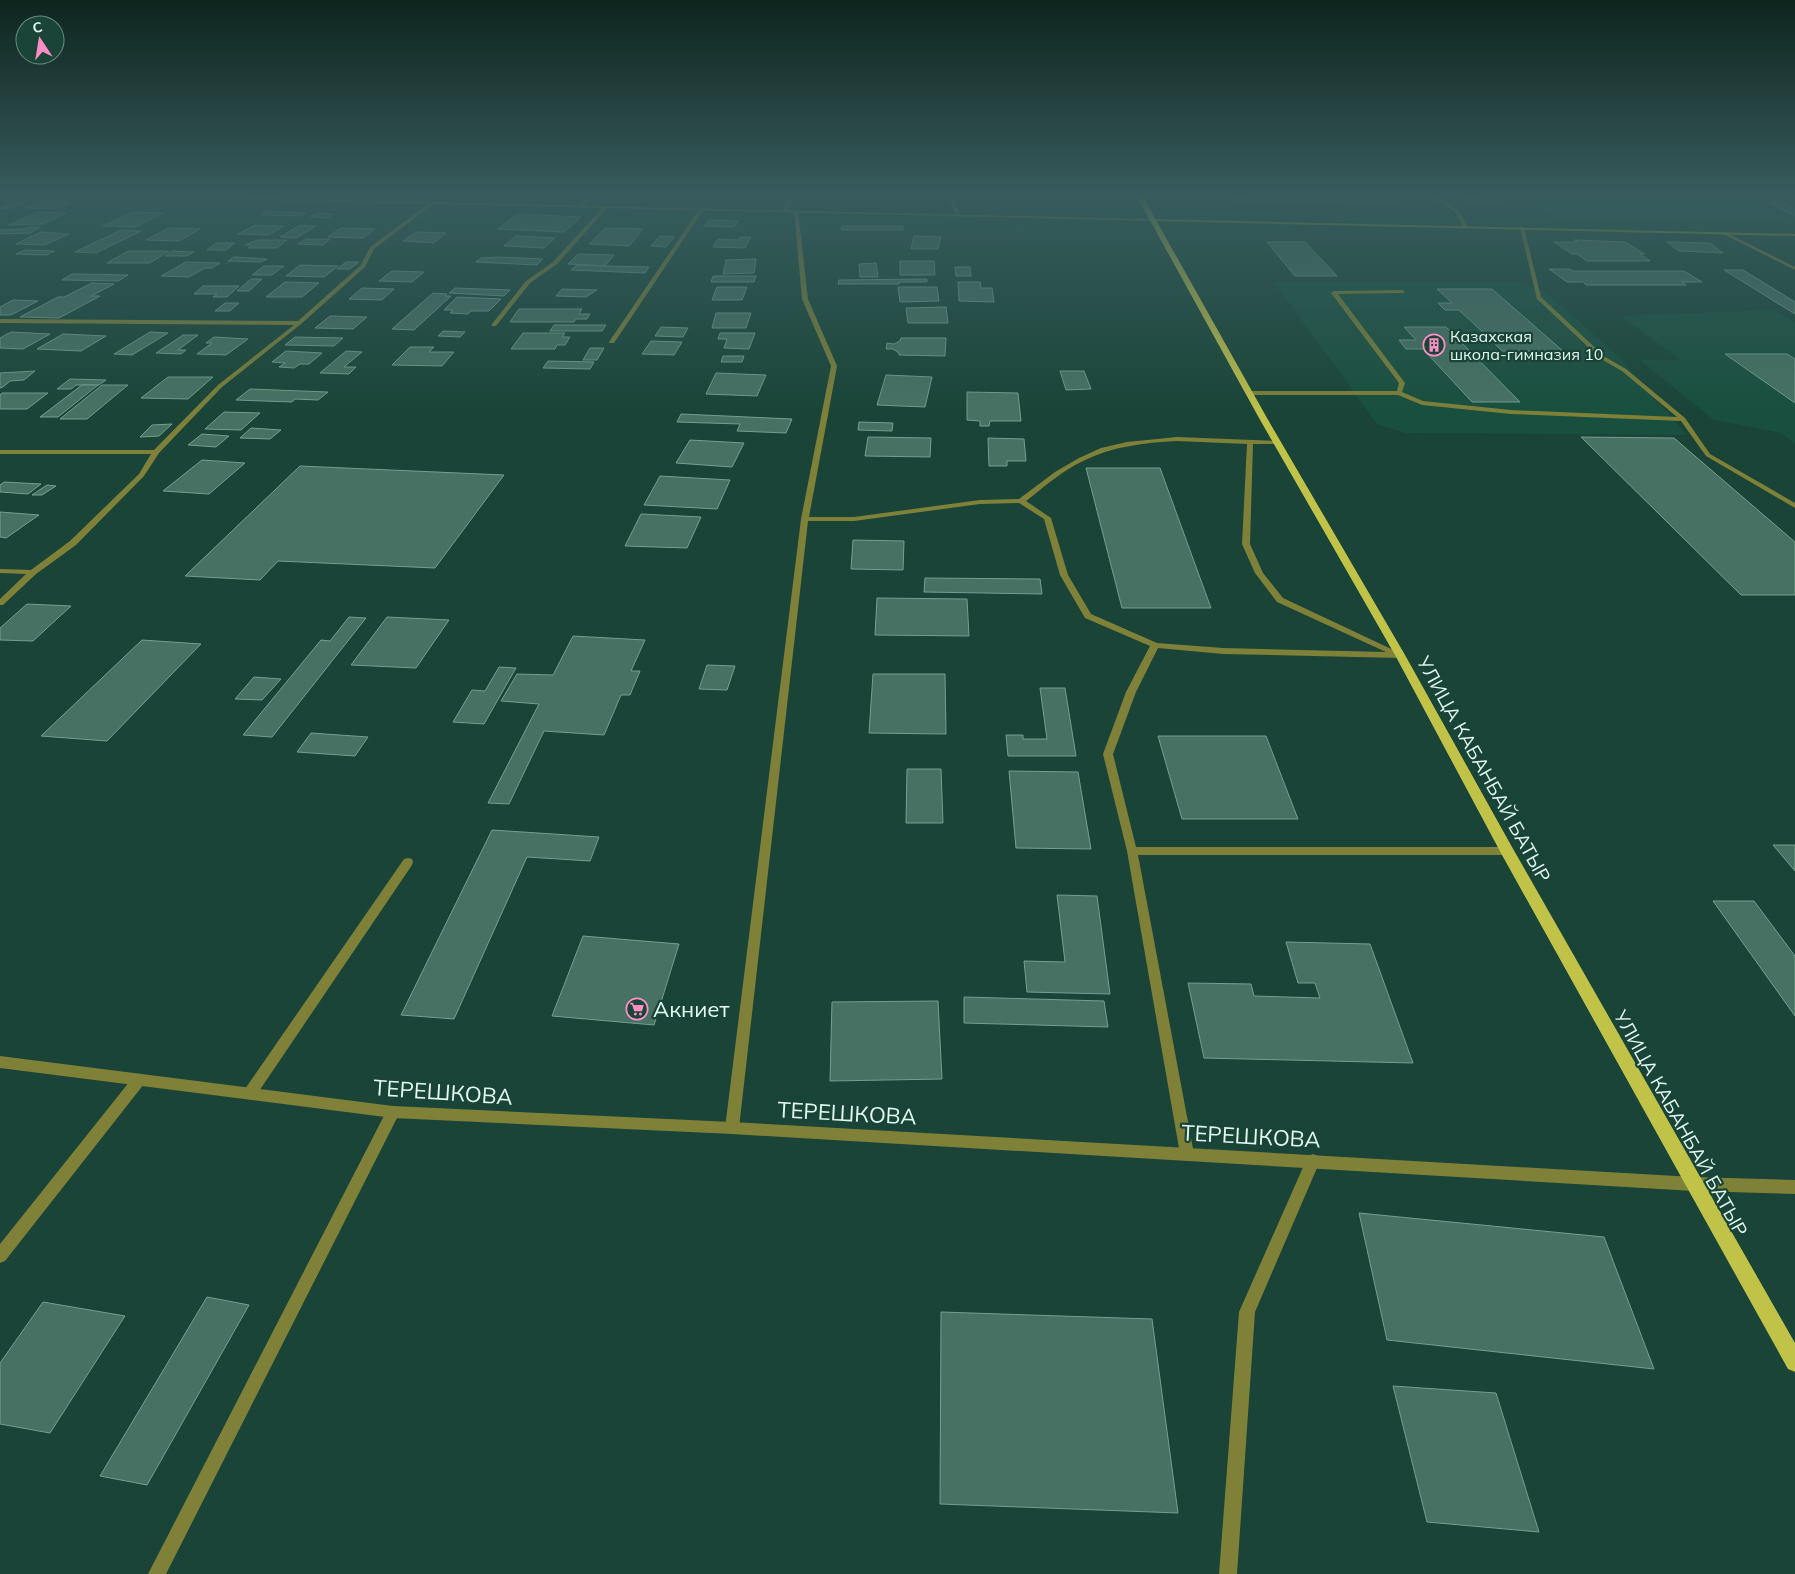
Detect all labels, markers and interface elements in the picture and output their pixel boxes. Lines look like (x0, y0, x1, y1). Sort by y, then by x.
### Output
north arrow (15, 15, 65, 65)
text: С (31, 17, 44, 37)
place label: Казахская школа-гимназия 10 (1450, 326, 1603, 364)
building icon: Казахская школа-гимназия 10 (1422, 333, 1446, 357)
street label: УЛИЦА КАБАНБАЙ БАТЫР (1411, 651, 1556, 886)
place label: Акниет (653, 995, 729, 1023)
supermarket icon: Акниет (625, 997, 649, 1021)
street label: УЛИЦА КАБАНБАЙ БАТЫР (1608, 1005, 1753, 1240)
street label: ТЕРЕШКОВА (372, 1073, 514, 1111)
street label: ТЕРЕШКОВА (777, 1095, 917, 1131)
street label: ТЕРЕШКОВА (1181, 1118, 1321, 1154)

